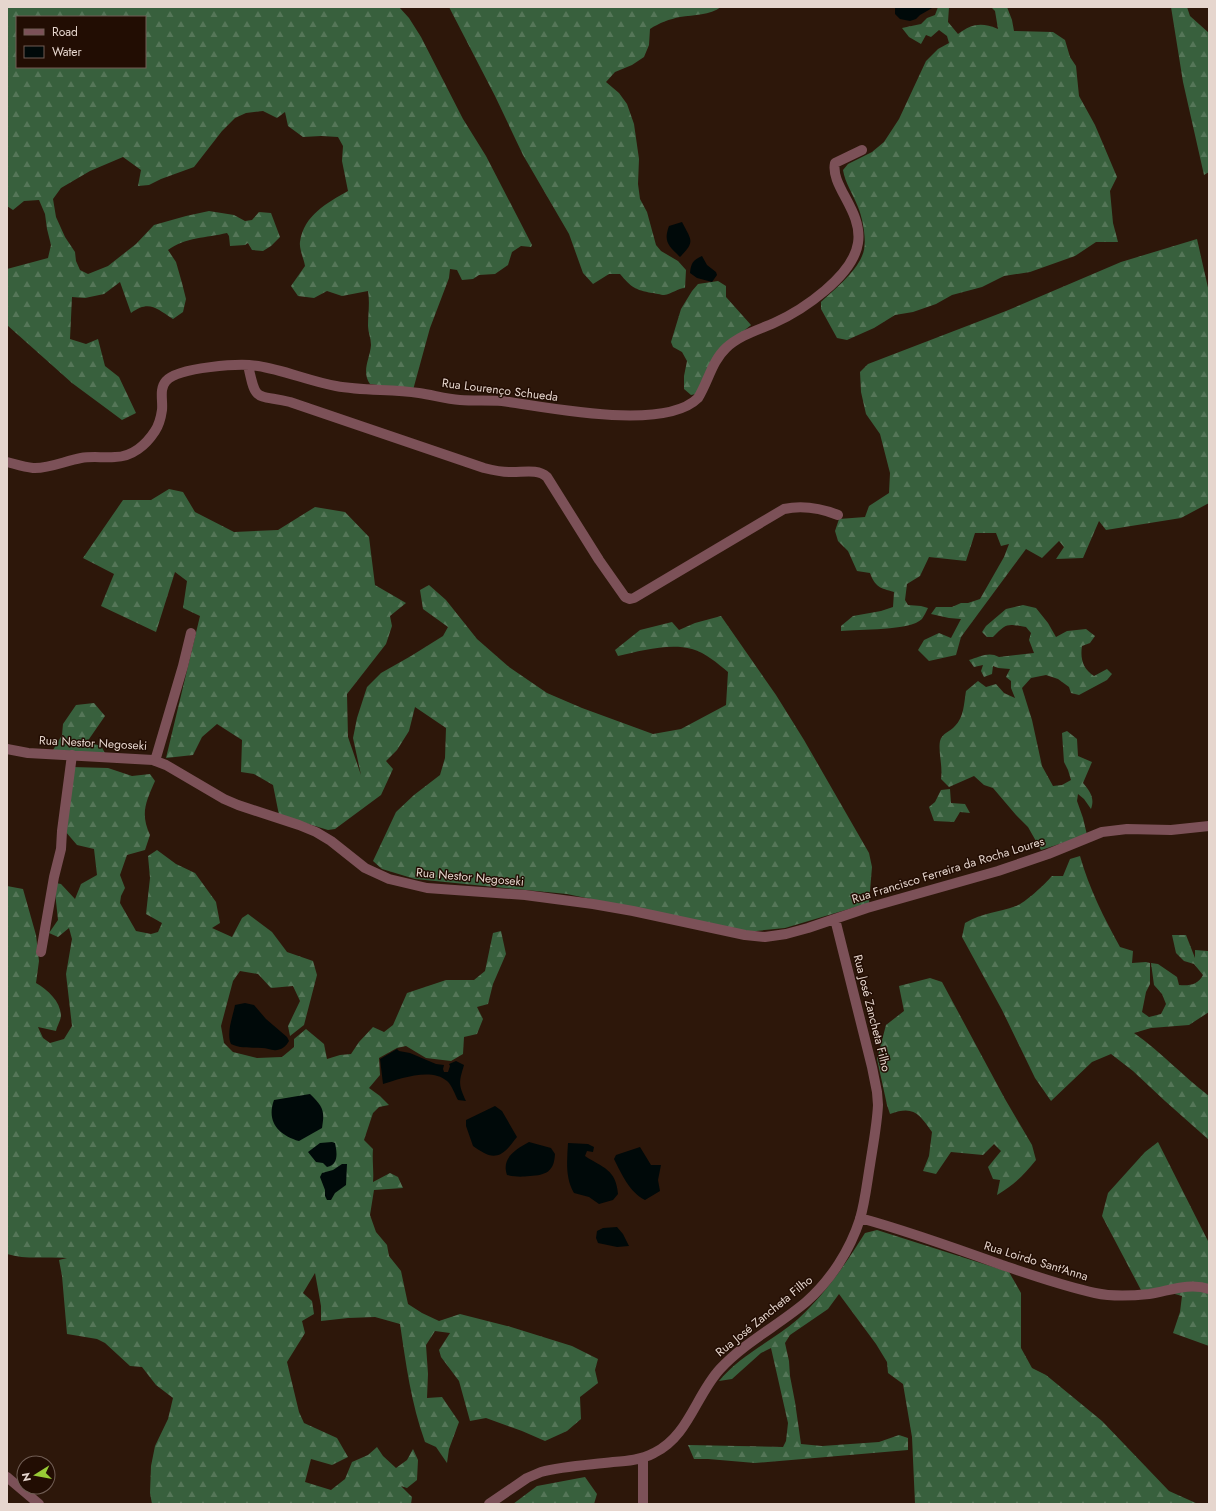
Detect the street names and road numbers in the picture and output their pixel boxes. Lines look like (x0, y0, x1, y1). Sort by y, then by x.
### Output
street label: Rua Lourenço Schueda (441, 374, 559, 406)
street label: Rua Nestor Negoseki (39, 731, 147, 755)
street label: Rua Francisco Ferreira da Rocha Loures (849, 832, 1047, 908)
street label: Rua Nestor Negoseki (415, 863, 525, 891)
street label: Rua José Zancheta Filho (849, 952, 895, 1074)
street label: Rua Loirdo Sant'Anna (982, 1237, 1090, 1285)
street label: Rua José Zancheta Filho (712, 1271, 817, 1361)

